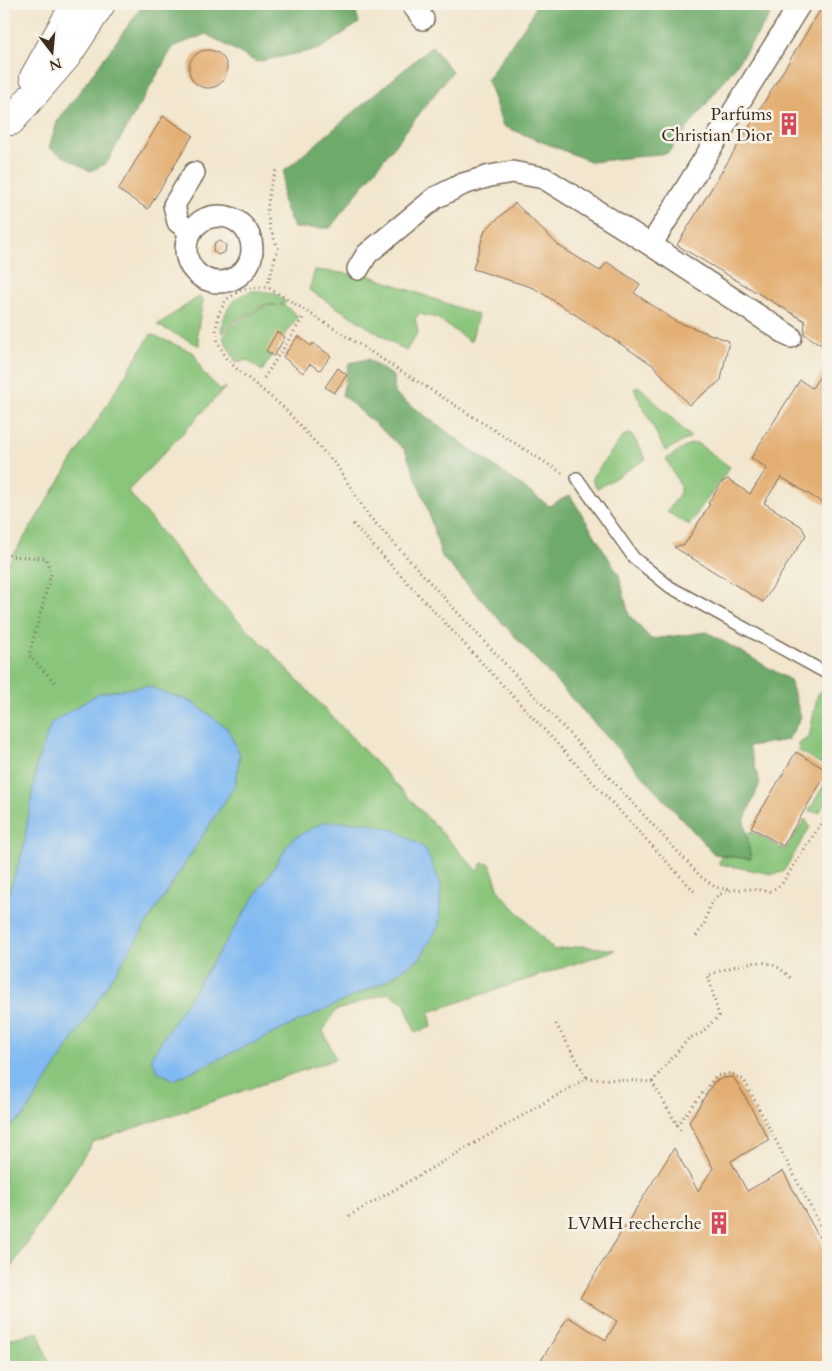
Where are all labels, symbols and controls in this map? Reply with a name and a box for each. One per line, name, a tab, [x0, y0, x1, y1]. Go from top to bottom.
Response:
north arrow	[28, 28, 78, 78]
text: N	[47, 53, 64, 75]
place label: Parfums Christian Dior	[661, 102, 772, 148]
building icon: Parfums Christian Dior	[776, 111, 802, 137]
building icon: LVMH recherche	[706, 1210, 732, 1236]
place label: LVMH recherche	[567, 1211, 702, 1236]

